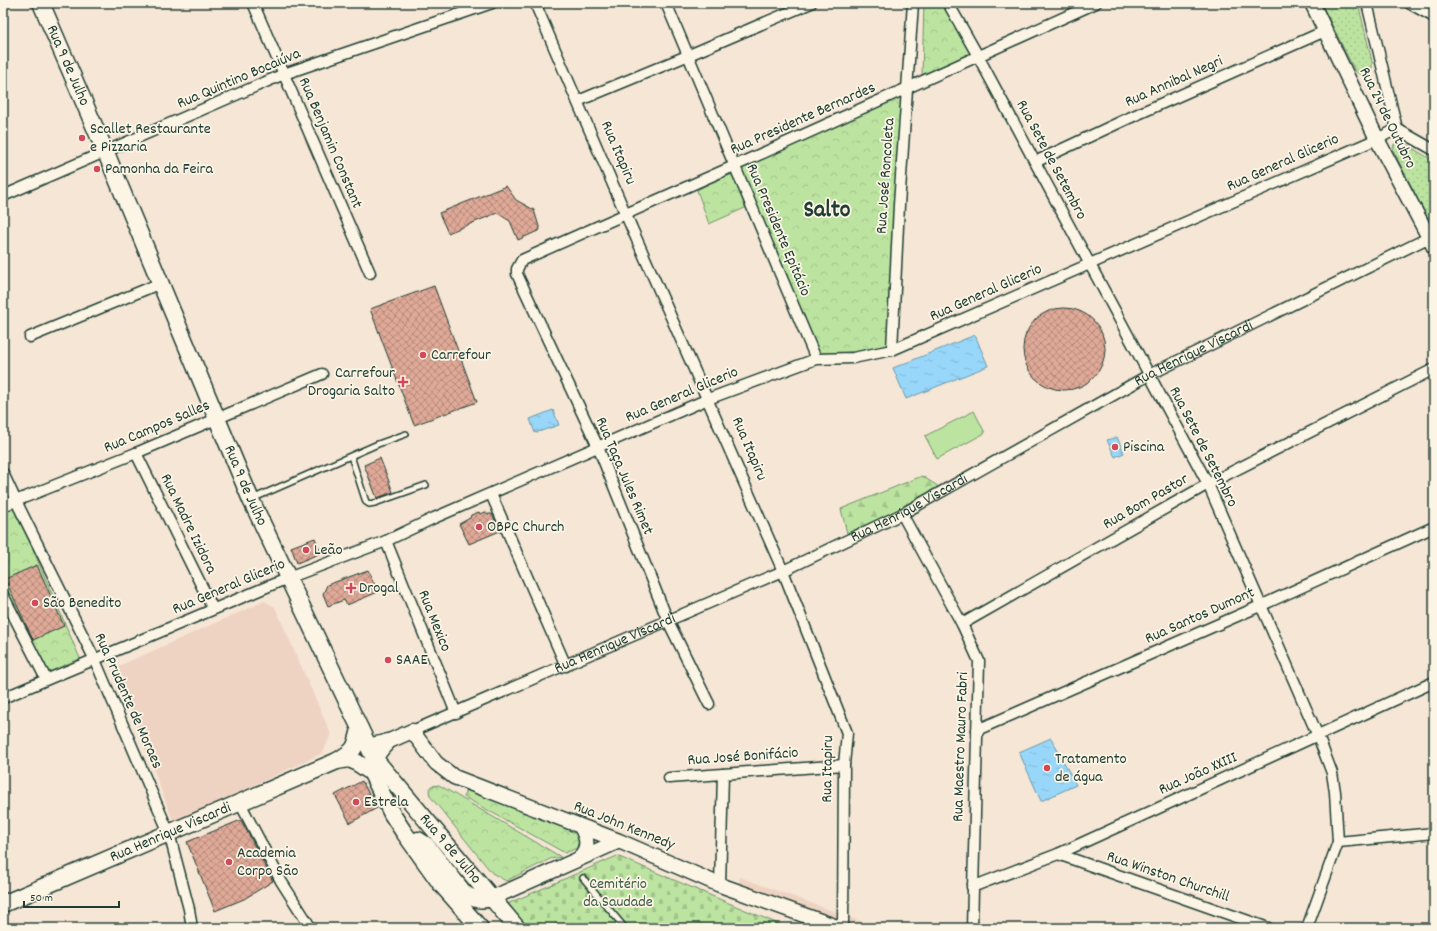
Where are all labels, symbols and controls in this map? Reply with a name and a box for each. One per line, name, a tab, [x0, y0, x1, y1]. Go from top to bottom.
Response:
street label: Rua 9 de Julho	[40, 21, 96, 109]
street label: Rua Quintino Bocaiúva	[174, 42, 305, 115]
street label: Rua Annibal Negri	[1121, 50, 1227, 114]
street label: Rua 24 de Outubro	[1353, 63, 1421, 173]
street label: Rua Benjamin Constant	[292, 74, 368, 212]
street label: Rua Presidente Bernardes	[727, 76, 880, 161]
street label: Rua Sete de Setembro	[1010, 96, 1092, 224]
street label: Rua Itapiru	[594, 117, 642, 189]
street label: Rua José Roncoleta	[870, 117, 902, 235]
place label: Scallet Restaurante e Pizzaria	[90, 118, 211, 159]
street label: Rua General Glicerio	[1223, 128, 1343, 198]
marker: Scallet Restaurante e Pizzaria	[77, 133, 87, 143]
place label: Pamonha da Feira	[105, 158, 213, 181]
street label: Rua Presidente Epitácio	[740, 160, 816, 300]
marker: Pamonha da Feira	[92, 164, 102, 174]
district label: Salto	[803, 194, 851, 228]
street label: Rua General Glicerio	[926, 258, 1046, 328]
street label: Rua Henrique Viscardi	[1130, 314, 1257, 393]
place label: Carrefour	[431, 344, 491, 367]
marker: Carrefour	[418, 350, 428, 360]
street label: Rua General Glicerio	[622, 361, 742, 429]
place label: Carrefour Drogaria Salto	[308, 362, 395, 403]
marker: Carrefour Drogaria Salto	[398, 377, 408, 387]
street label: Rua Sete de Setembro	[1163, 383, 1243, 511]
street label: Rua Campos Salles	[100, 394, 214, 460]
street label: Rua Itapiru	[725, 413, 773, 485]
street label: Rua Taça Jules Rimet	[589, 414, 659, 539]
place label: Piscina	[1123, 436, 1165, 459]
street label: Rua 9 de Julho	[218, 441, 273, 530]
marker: Piscina	[1110, 442, 1120, 452]
street label: Rua Henrique Viscardi	[847, 468, 972, 549]
street label: Rua Bom Pastor	[1099, 468, 1193, 536]
street label: Rua Madre Izidora	[154, 470, 222, 578]
place label: OBPC Church	[487, 516, 564, 539]
marker: OBPC Church	[474, 522, 484, 532]
place label: Leão	[314, 539, 343, 562]
marker: Leão	[301, 545, 311, 555]
street label: Rua General Glicerio	[169, 553, 289, 621]
place label: Drogal	[359, 577, 399, 600]
street label: Rua Santos Dumont	[1142, 582, 1259, 650]
marker: Drogal	[346, 583, 356, 593]
street label: Rua Mexico	[411, 587, 457, 655]
place label: São Benedito	[43, 592, 121, 615]
marker: São Benedito	[30, 598, 40, 608]
street label: Rua Henrique Viscardi	[551, 607, 679, 680]
street label: Rua Prudente de Moraes	[88, 629, 168, 773]
place label: SAAE	[396, 649, 429, 672]
marker: SAAE	[383, 655, 393, 665]
street label: Rua Maestro Mauro Fabri	[947, 672, 975, 822]
street label: Rua Itapiru	[816, 735, 840, 803]
street label: Rua José Bonifácio	[687, 742, 799, 772]
street label: Rua João XXIII	[1155, 746, 1241, 802]
place label: Tratamento de água	[1055, 748, 1127, 789]
marker: Tratamento de água	[1042, 763, 1052, 773]
place label: Estrela	[364, 791, 409, 814]
street label: Rua John Kennedy	[570, 795, 679, 857]
street label: Rua Henrique Viscardi	[106, 796, 235, 869]
marker: Estrela	[351, 797, 361, 807]
street label: Rua 9 de Julho	[414, 808, 487, 889]
place label: Academia Corpo São	[237, 842, 298, 883]
street label: Rua Winston Churchill	[1103, 845, 1233, 909]
marker: Academia Corpo São	[224, 857, 234, 867]
park label: Cemitério da Saudade	[583, 873, 653, 914]
scale bar	[24, 883, 119, 909]
text: 50 m	[30, 890, 53, 907]

